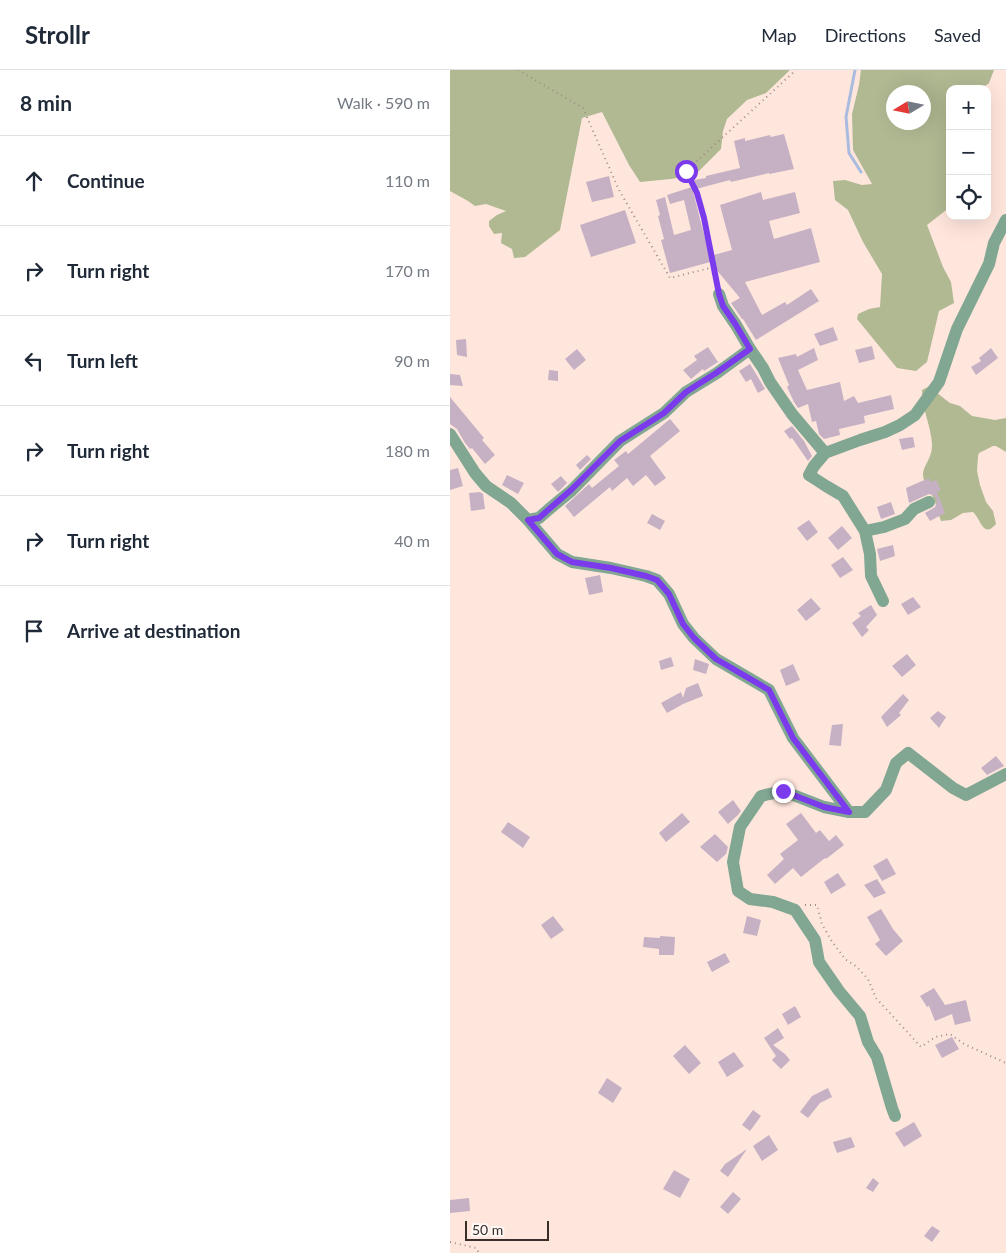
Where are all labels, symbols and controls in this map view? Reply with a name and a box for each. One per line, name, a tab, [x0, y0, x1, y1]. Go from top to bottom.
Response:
text: Strollr	[25, 20, 90, 49]
text: Map	[761, 24, 797, 46]
text: Directions	[825, 24, 906, 46]
text: Saved	[934, 24, 981, 46]
north arrow	[886, 85, 931, 130]
map controls	[946, 85, 991, 220]
button: +	[946, 85, 991, 130]
text: 8 min	[20, 90, 72, 115]
text: Walk · 590 m	[337, 93, 430, 112]
button: −	[946, 130, 991, 175]
route start	[675, 160, 698, 183]
icon: ahead	[20, 167, 48, 195]
text: Continue	[67, 169, 145, 192]
text: 110 m	[385, 171, 430, 190]
button: locate	[946, 175, 991, 220]
icon: right	[20, 257, 48, 285]
text: Turn right	[67, 259, 149, 282]
text: 170 m	[385, 261, 430, 280]
icon: left	[20, 347, 48, 375]
text: Turn left	[67, 349, 138, 372]
text: 90 m	[394, 351, 430, 370]
icon: right	[20, 437, 48, 465]
text: Turn right	[67, 439, 149, 462]
text: 180 m	[385, 441, 430, 460]
icon: right	[20, 527, 48, 555]
text: Turn right	[67, 529, 149, 552]
text: 40 m	[394, 531, 430, 550]
icon: arrive	[20, 617, 48, 645]
text: Arrive at destination	[67, 619, 240, 642]
route end	[772, 780, 795, 803]
scale bar	[465, 1218, 549, 1241]
text: 50 m	[472, 1221, 503, 1238]

